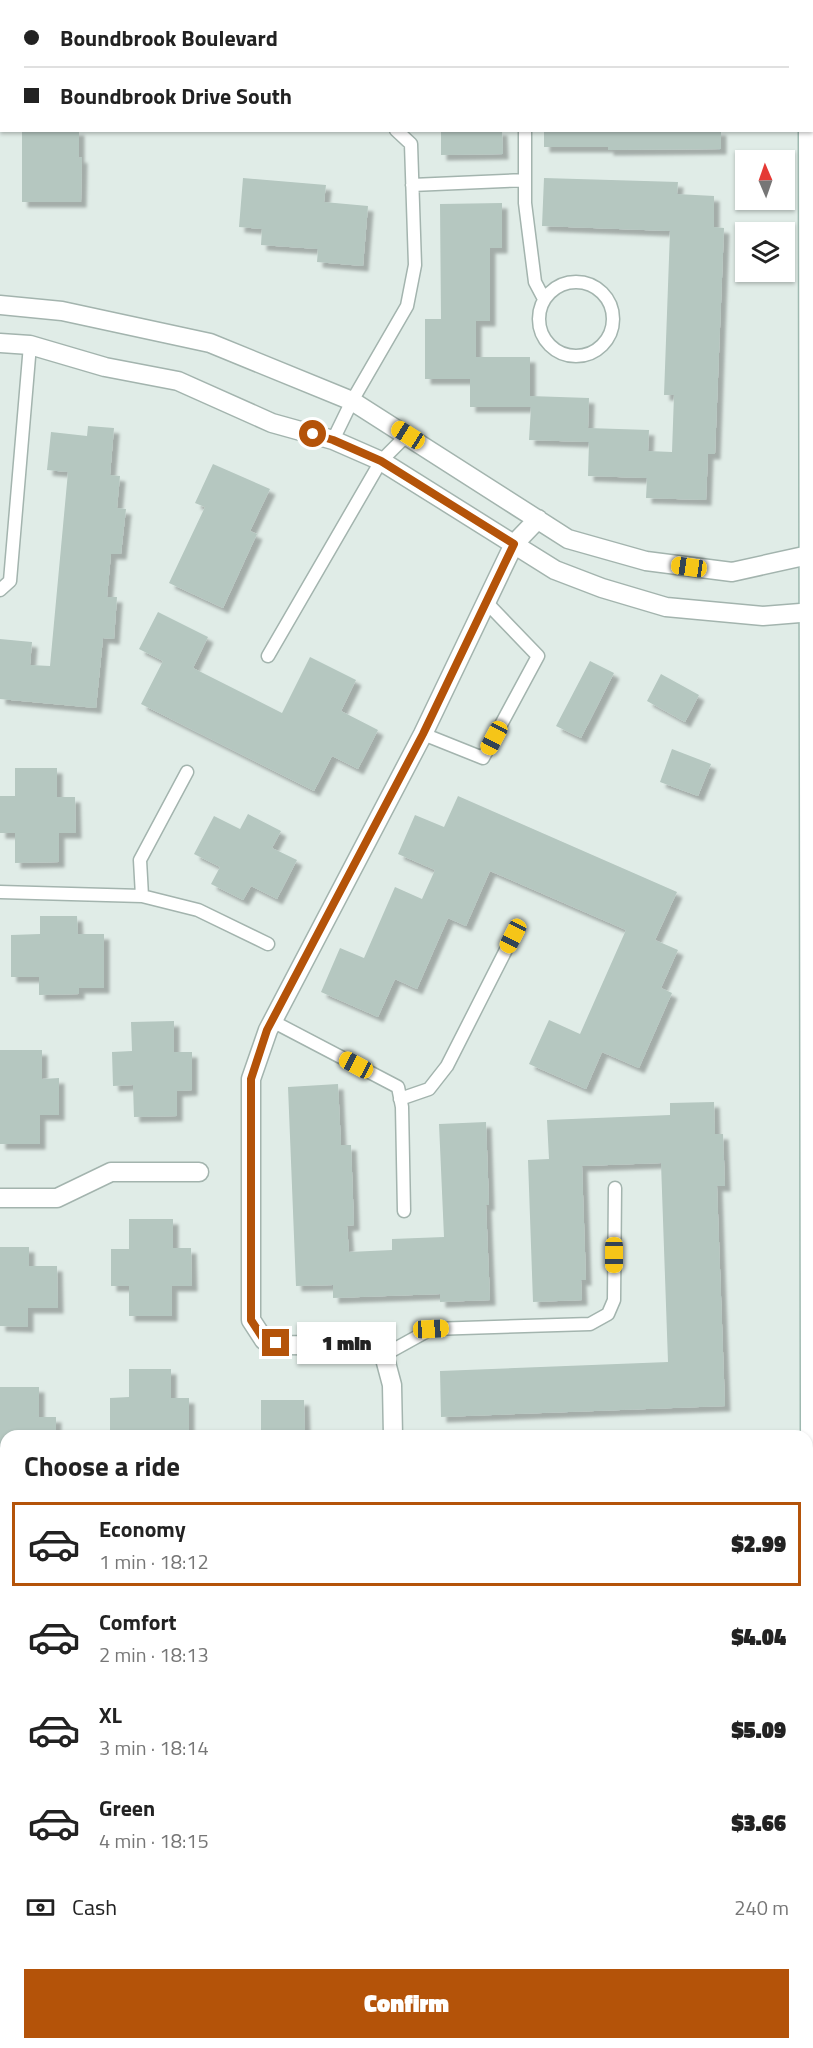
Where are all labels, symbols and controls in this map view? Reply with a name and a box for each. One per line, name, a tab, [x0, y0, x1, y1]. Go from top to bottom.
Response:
text: Boundbrook Boulevard	[60, 21, 278, 55]
text: Boundbrook Drive South	[60, 79, 292, 113]
north arrow	[735, 150, 795, 210]
map controls	[735, 150, 795, 282]
button: layers	[735, 222, 795, 282]
car	[388, 418, 428, 452]
route start	[299, 420, 326, 447]
car	[670, 556, 708, 578]
car	[478, 718, 510, 758]
car	[497, 916, 529, 956]
car	[336, 1049, 376, 1081]
car	[605, 1237, 623, 1273]
car	[413, 1319, 449, 1339]
callout: 1 min	[297, 1322, 396, 1364]
text: 1 min	[322, 1327, 371, 1358]
route end	[262, 1329, 289, 1356]
text: Choose a ride	[24, 1445, 180, 1486]
text: Economy	[99, 1512, 186, 1546]
icon: car	[27, 1517, 81, 1571]
text: $2.99	[731, 1527, 786, 1561]
text: 1 min · 18:12	[99, 1546, 209, 1577]
text: Comfort	[99, 1605, 177, 1639]
icon: car	[27, 1610, 81, 1664]
text: $4.04	[731, 1620, 786, 1654]
text: 2 min · 18:13	[99, 1639, 209, 1670]
text: XL	[99, 1698, 122, 1732]
icon: car	[27, 1703, 81, 1757]
text: $5.09	[731, 1713, 786, 1747]
text: 3 min · 18:14	[99, 1732, 209, 1763]
text: Green	[99, 1791, 155, 1825]
icon: car	[27, 1796, 81, 1850]
text: $3.66	[731, 1806, 786, 1840]
text: 4 min · 18:15	[99, 1825, 209, 1856]
text: Cash	[72, 1890, 117, 1924]
icon: cash	[24, 1891, 57, 1924]
text: 240 m	[734, 1892, 789, 1923]
button: Confirm	[24, 1969, 789, 2038]

